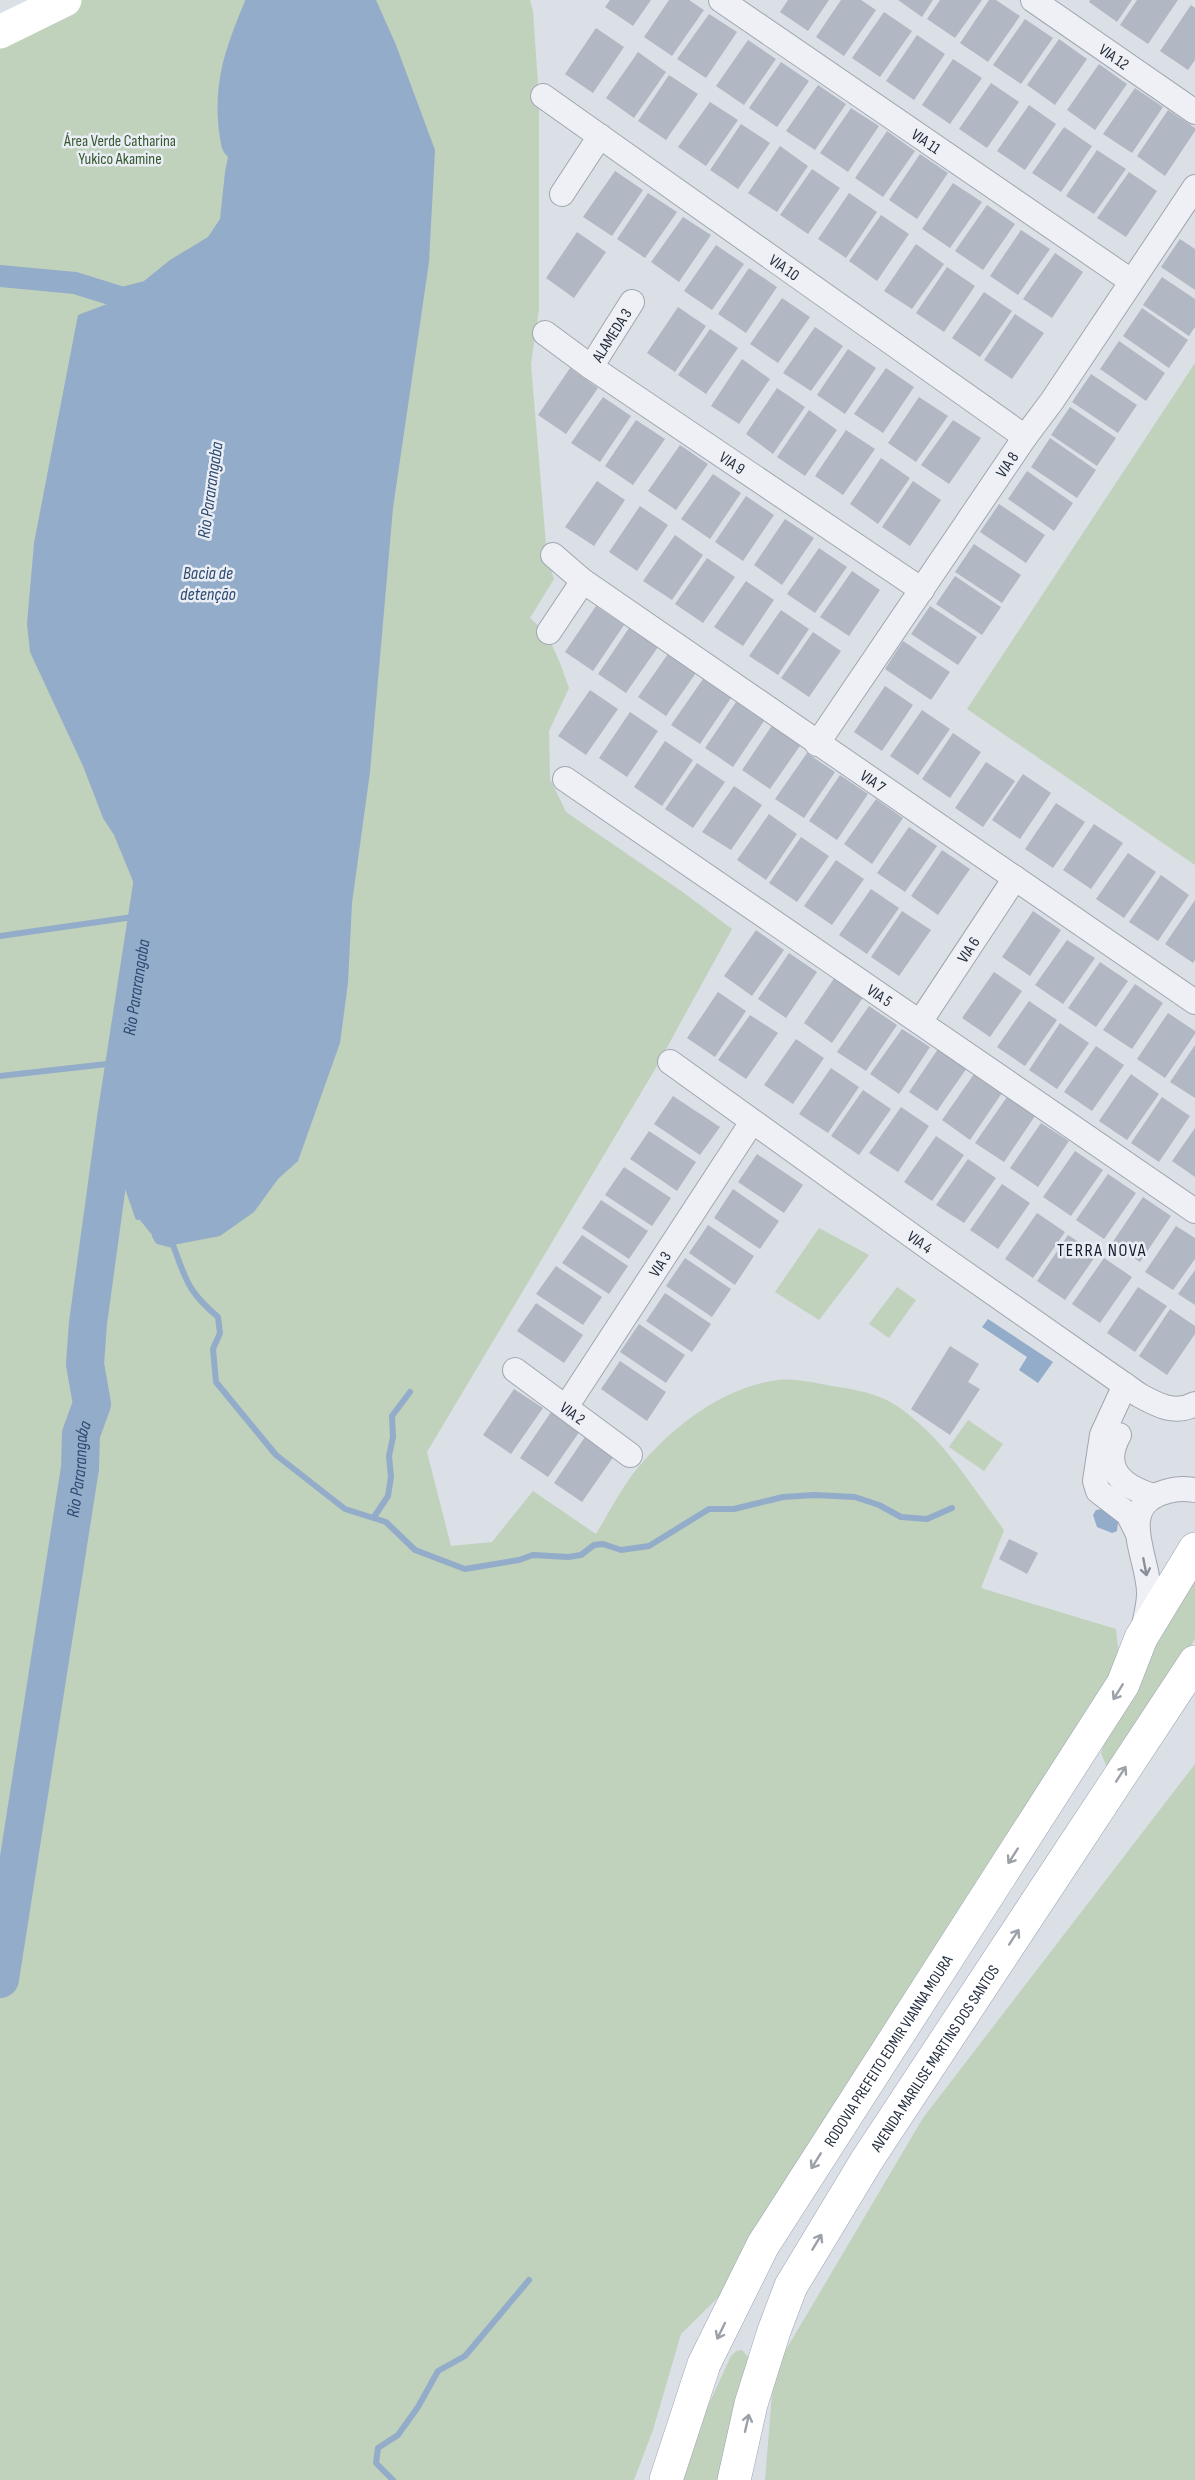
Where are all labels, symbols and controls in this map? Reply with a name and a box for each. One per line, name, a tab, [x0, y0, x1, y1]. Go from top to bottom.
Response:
street label: VIA 12	[1095, 41, 1132, 75]
street label: VIA 11	[907, 125, 944, 159]
park label: Área Verde Catharina Yukico Akamine	[63, 132, 176, 169]
street label: VIA 10	[765, 251, 803, 285]
street label: ALAMEDA 3	[588, 305, 637, 367]
water label: Rio Pararangaba	[193, 440, 228, 540]
street label: VIA 9	[715, 448, 748, 479]
street label: VIA 8	[992, 449, 1023, 481]
water label: Bacia de detenção	[180, 563, 237, 605]
street label: VIA 7	[856, 767, 889, 798]
street label: VIA 6	[954, 934, 984, 967]
water label: Rio Pararangaba	[119, 937, 155, 1037]
street label: VIA 5	[863, 981, 895, 1012]
street label: VIA 4	[903, 1227, 936, 1258]
district label: TERRA NOVA	[1057, 1240, 1147, 1261]
street label: VIA 3	[645, 1248, 676, 1281]
street label: VIA 2	[556, 1399, 588, 1429]
water label: Rio Pararangaba	[62, 1417, 96, 1519]
one-way arrow	[1140, 1557, 1151, 1576]
one-way arrow	[1112, 1683, 1124, 1700]
one-way arrow	[1115, 1767, 1127, 1783]
one-way arrow	[1006, 1847, 1018, 1864]
one-way arrow	[1008, 1929, 1020, 1946]
street label: RODOVIA PREFEITO EDMIR VIANNA MOURA	[821, 1952, 958, 2151]
street label: AVENIDA MARILISE MARTINS DOS SANTOS	[867, 1962, 1004, 2156]
one-way arrow	[810, 2152, 822, 2169]
one-way arrow	[812, 2234, 824, 2251]
one-way arrow	[714, 2321, 726, 2339]
one-way arrow	[741, 2414, 753, 2433]

